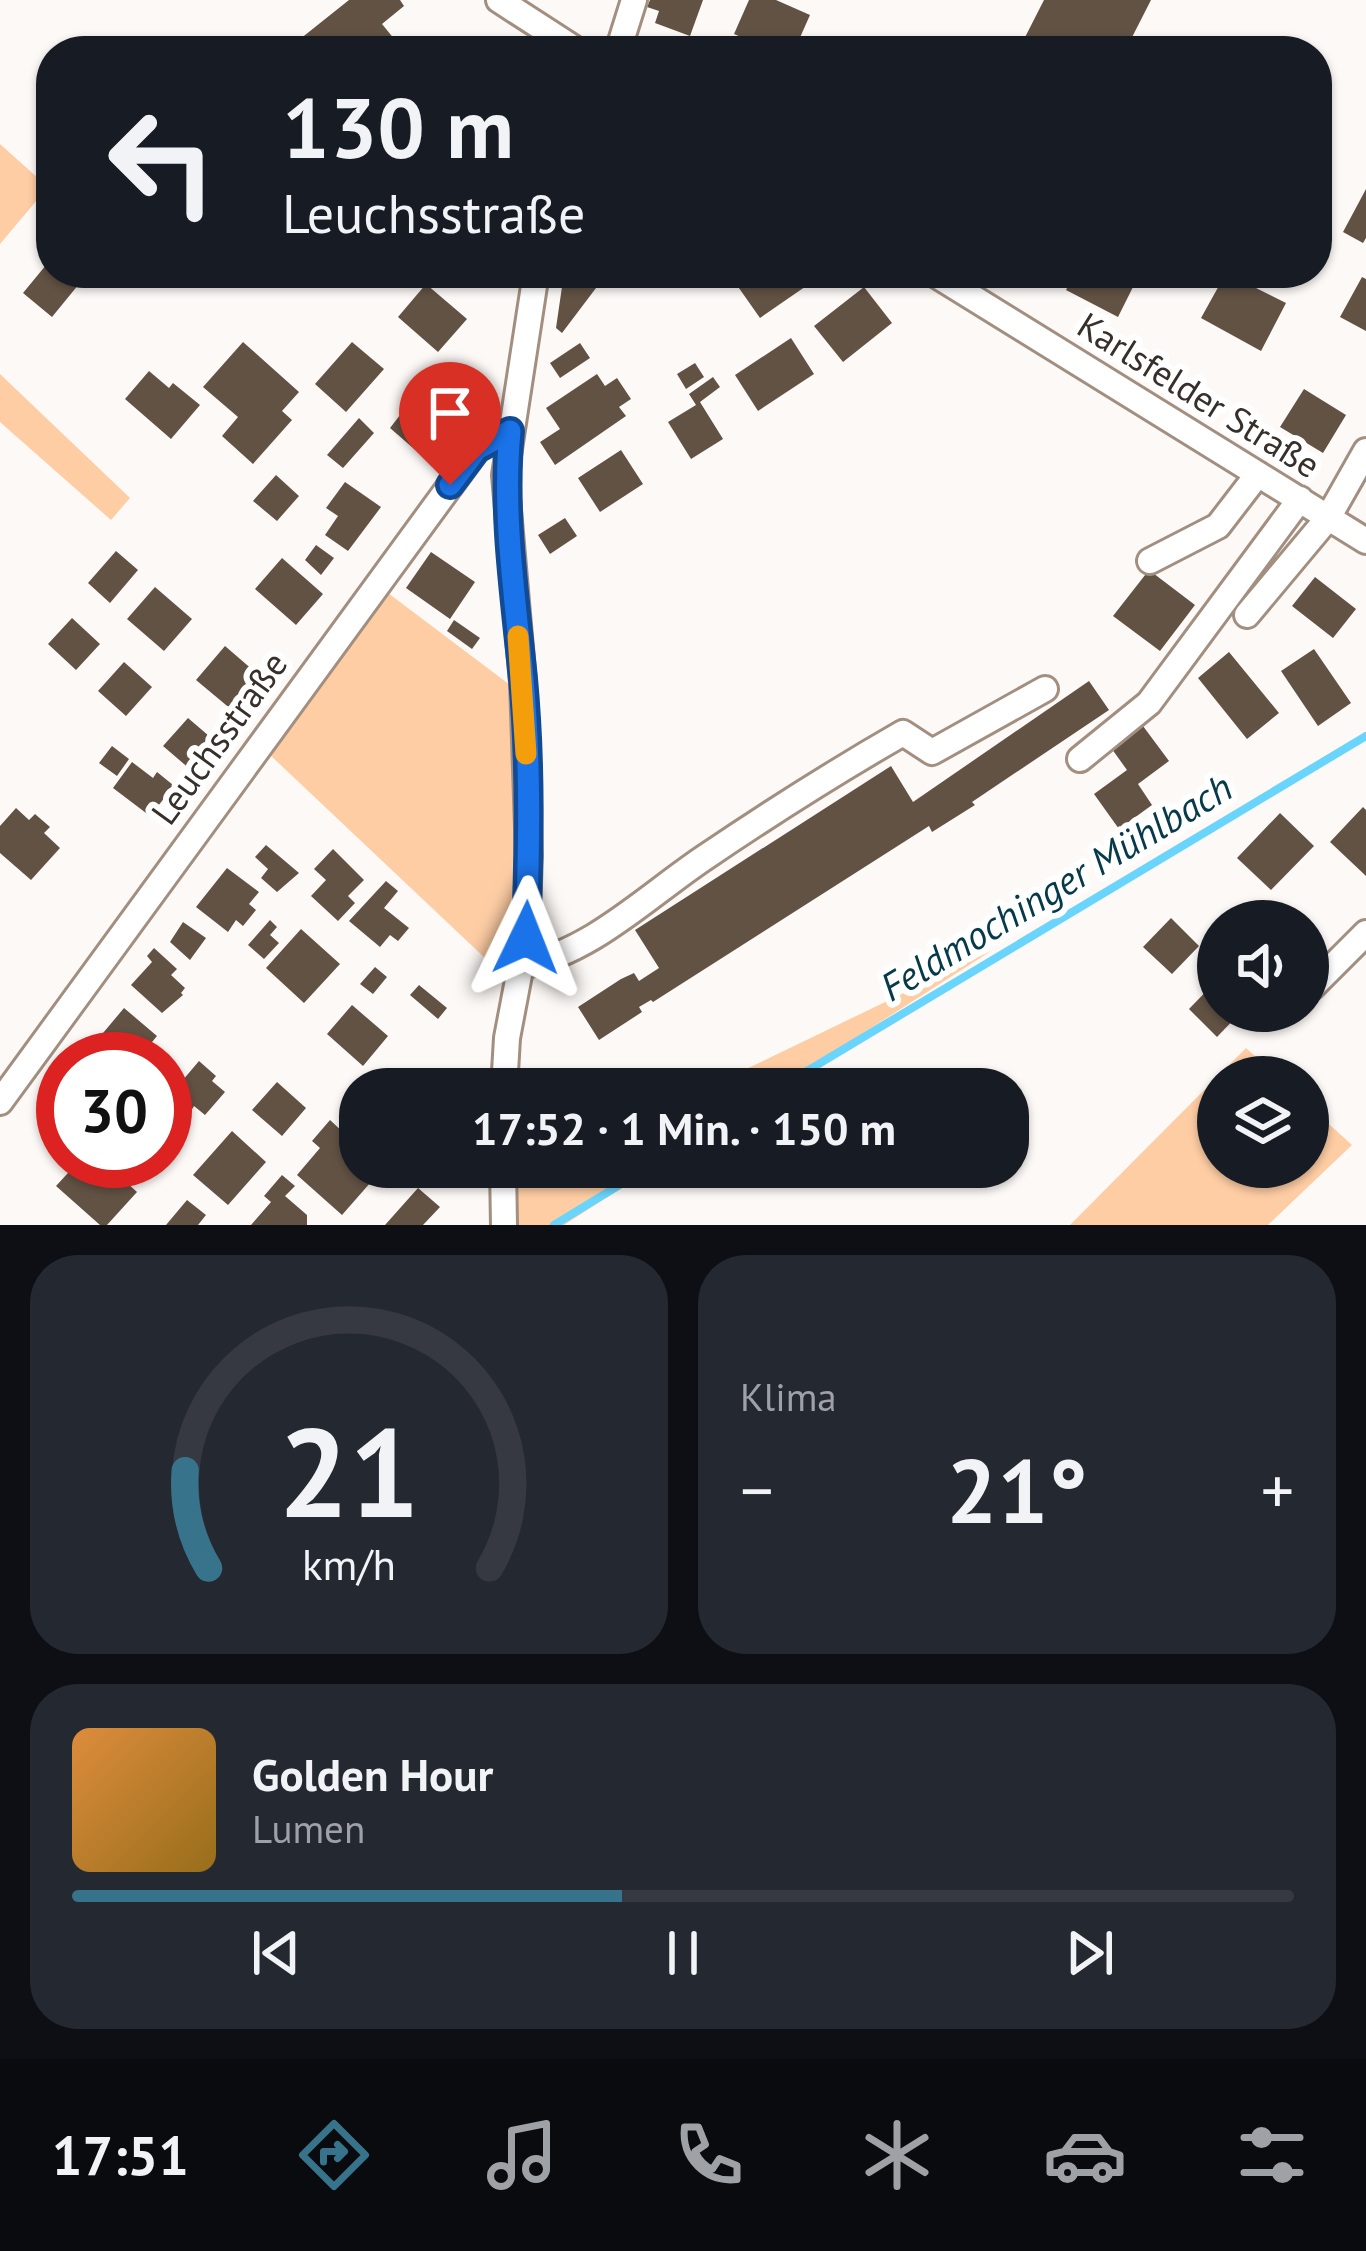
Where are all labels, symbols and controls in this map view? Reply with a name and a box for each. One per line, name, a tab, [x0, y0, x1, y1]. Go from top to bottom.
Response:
text: 130 m	[282, 72, 514, 181]
icon: left	[84, 84, 240, 240]
text: Leuchsstraße	[282, 178, 585, 248]
street label: Karlsfelder Straße	[1069, 301, 1329, 488]
pin	[399, 362, 501, 485]
icon: arrive	[417, 380, 483, 446]
street label: Leuchsstraße	[140, 642, 297, 833]
water label: Feldmochinger Mühlbach	[870, 761, 1241, 1012]
position arrow	[463, 875, 589, 1001]
map controls	[1197, 900, 1329, 1188]
button: sound	[1197, 900, 1329, 1032]
speed limit sign: 30	[36, 1032, 192, 1188]
button: layers	[1197, 1056, 1329, 1188]
text: 17:52 · 1 Min. · 150 m	[472, 1099, 896, 1157]
text: Klima	[740, 1371, 837, 1422]
text: 21	[278, 1390, 420, 1551]
text: 21°	[946, 1431, 1088, 1548]
text: −	[740, 1447, 773, 1532]
text: +	[1261, 1447, 1294, 1532]
text: km/h	[302, 1535, 396, 1591]
text: Golden Hour	[252, 1745, 493, 1803]
text: Lumen	[252, 1803, 365, 1854]
icon: previous	[243, 1920, 309, 1986]
icon: pause	[650, 1920, 716, 1986]
icon: next	[1057, 1920, 1123, 1986]
icon: directions	[292, 2113, 376, 2197]
icon: music	[480, 2113, 564, 2197]
icon: phone	[667, 2113, 751, 2197]
icon: climate	[855, 2113, 939, 2197]
icon: car	[1043, 2113, 1127, 2197]
icon: filters	[1230, 2113, 1314, 2197]
text: 17:51	[52, 2120, 189, 2190]

